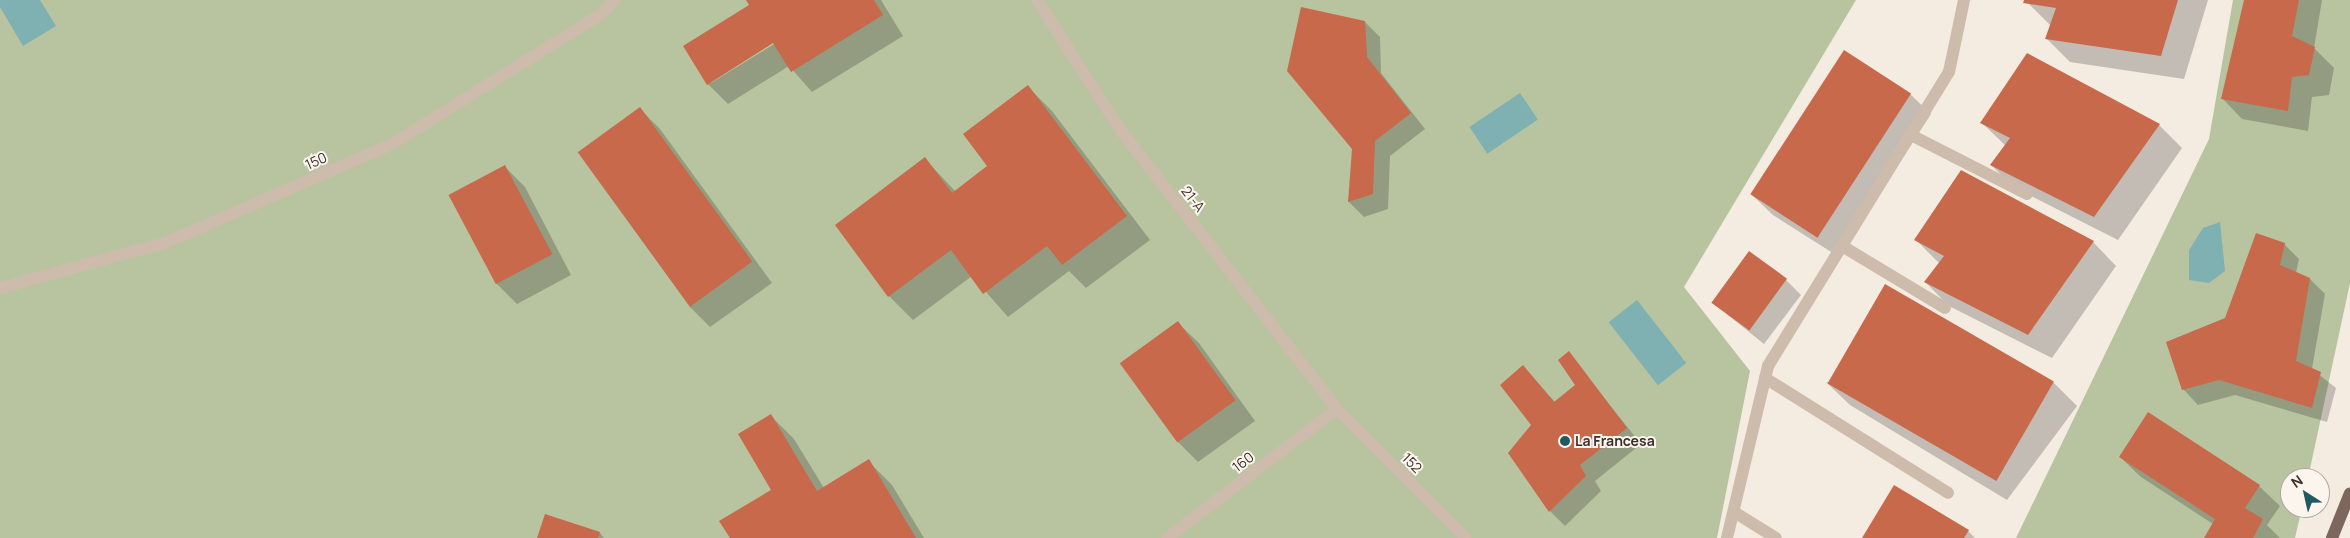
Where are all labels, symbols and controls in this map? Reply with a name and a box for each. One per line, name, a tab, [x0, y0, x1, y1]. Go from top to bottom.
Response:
street label: 150	[302, 149, 330, 173]
street label: 21-A	[1178, 183, 1208, 215]
place label: La Francesa	[1575, 433, 1655, 449]
marker: La Francesa	[1559, 435, 1571, 447]
street label: 160	[1229, 448, 1257, 476]
street label: 152	[1399, 450, 1425, 476]
north arrow	[2280, 468, 2330, 518]
text: N	[2287, 470, 2306, 492]

